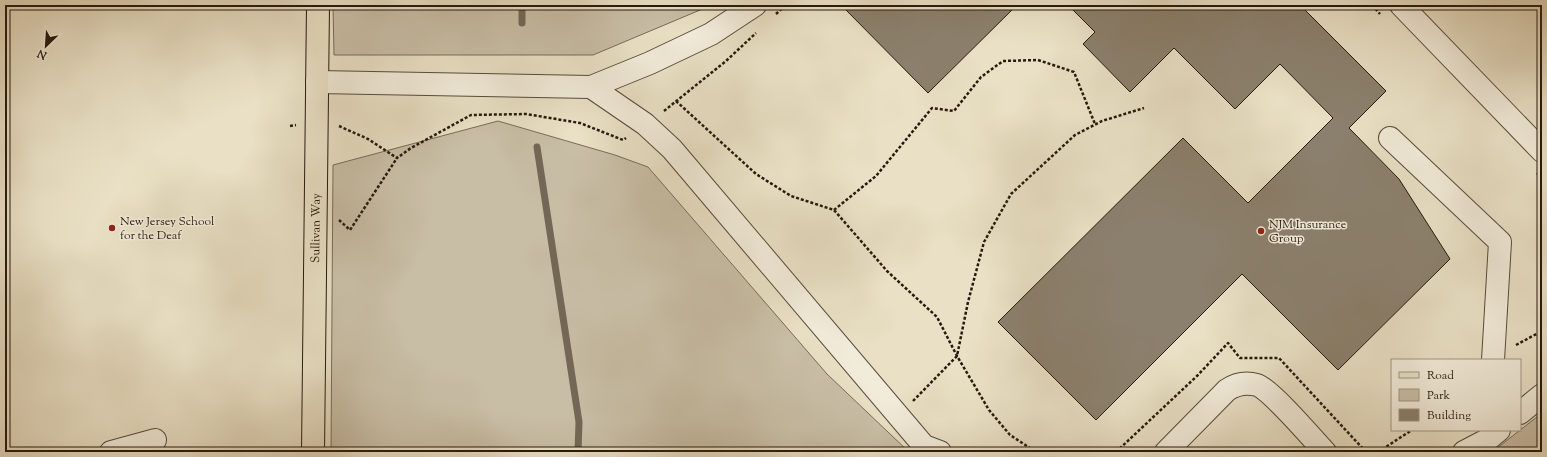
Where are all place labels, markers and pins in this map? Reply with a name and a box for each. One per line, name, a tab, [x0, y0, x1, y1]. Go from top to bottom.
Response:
place label: New Jersey School for the Deaf	[120, 213, 215, 245]
place label: NJM Insurance Group	[1269, 216, 1347, 248]
marker: New Jersey School for the Deaf	[107, 223, 117, 233]
marker: NJM Insurance Group	[1256, 226, 1266, 236]

